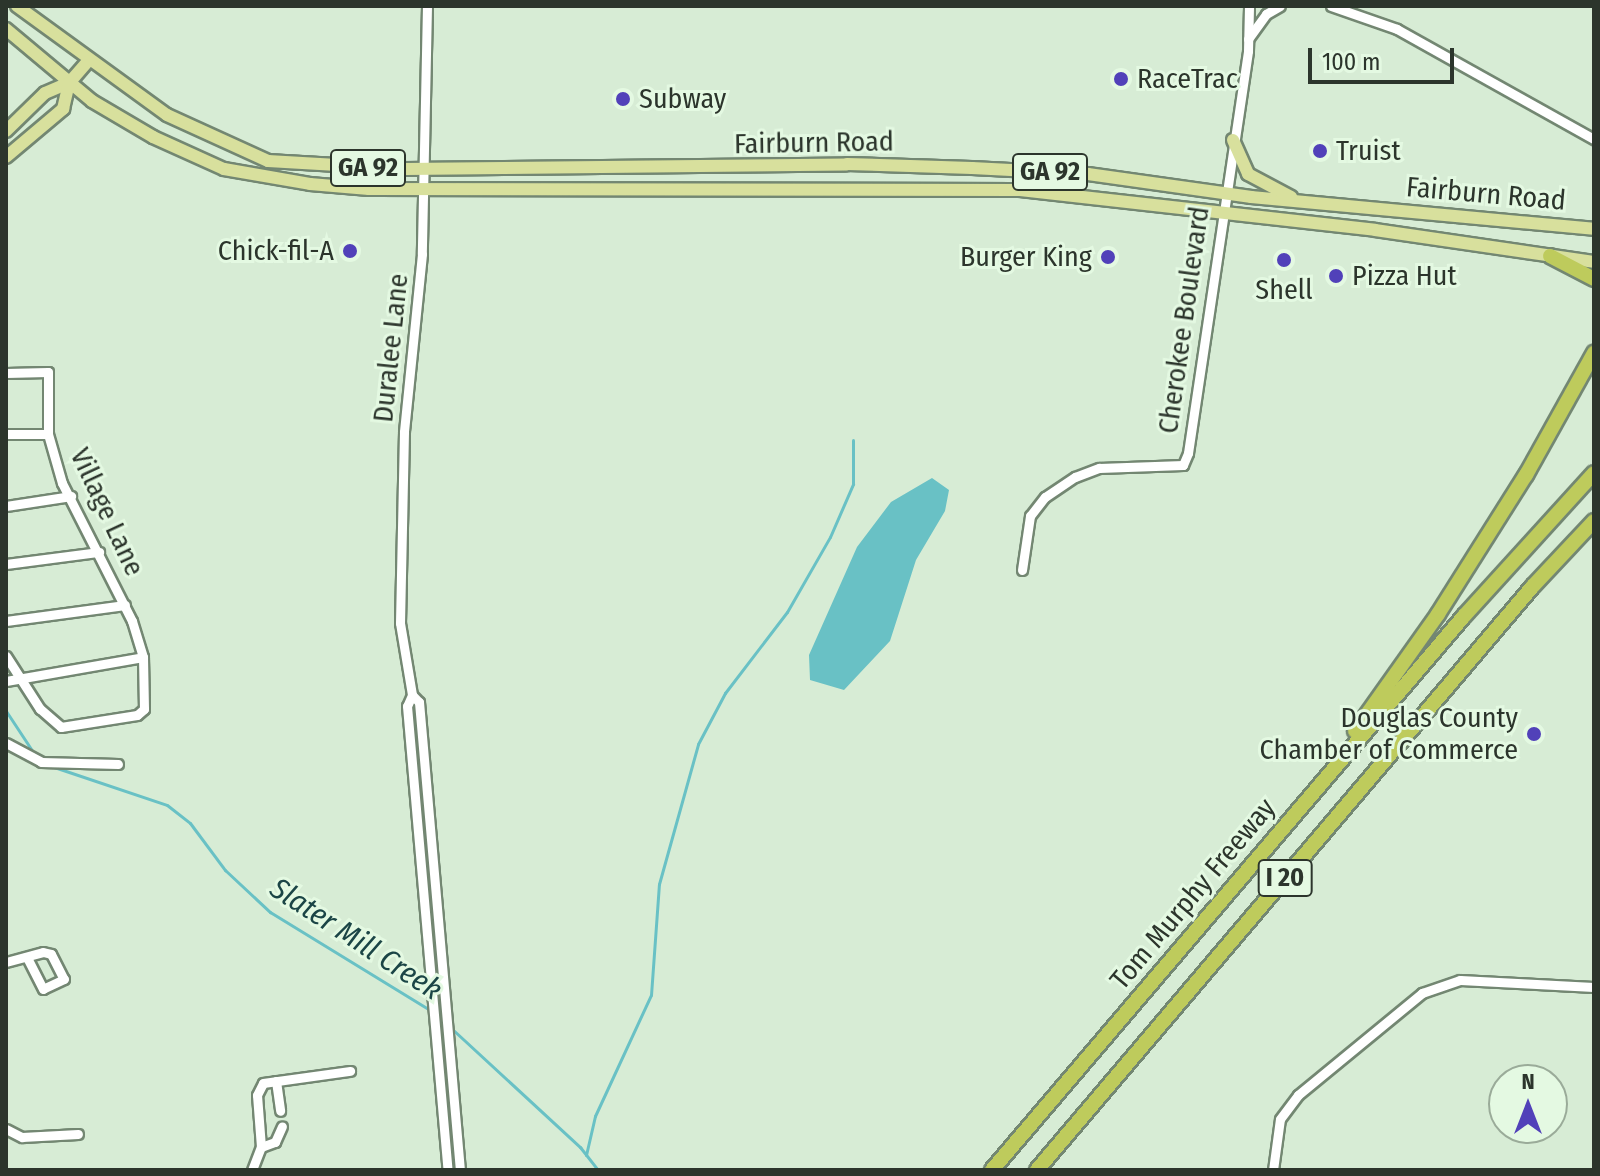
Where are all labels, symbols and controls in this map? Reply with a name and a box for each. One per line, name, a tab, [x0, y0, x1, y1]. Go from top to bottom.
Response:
scale bar	[1312, 32, 1458, 82]
text: 100 m	[1322, 48, 1380, 76]
place label: RaceTrac	[1137, 62, 1238, 96]
marker: RaceTrac	[1112, 70, 1130, 88]
place label: Subway	[639, 82, 726, 116]
marker: Subway	[614, 90, 632, 108]
street label: Fairburn Road	[734, 125, 894, 161]
place label: Truist	[1336, 134, 1401, 168]
marker: Truist	[1311, 142, 1329, 160]
road number: GA 92	[330, 146, 406, 190]
road number: GA 92	[1012, 150, 1088, 194]
street label: Fairburn Road	[1405, 170, 1567, 218]
street label: Cherokee Boulevard	[1151, 204, 1217, 436]
place label: Chick-fil-A	[218, 234, 334, 268]
place label: Burger King	[960, 240, 1092, 274]
marker: Chick-fil-A	[341, 242, 359, 260]
marker: Burger King	[1099, 248, 1117, 266]
marker: Shell	[1275, 251, 1293, 269]
place label: Pizza Hut	[1352, 259, 1457, 293]
marker: Pizza Hut	[1327, 267, 1345, 285]
street label: Duralee Lane	[366, 272, 416, 424]
place label: Shell	[1255, 273, 1313, 307]
street label: Village Lane	[63, 443, 151, 581]
place label: Douglas County Chamber of Commerce	[1260, 701, 1518, 767]
marker: Douglas County Chamber of Commerce	[1525, 725, 1543, 743]
street label: Tom Murphy Freeway	[1103, 792, 1283, 996]
road number: I 20	[1257, 856, 1313, 900]
water label: Slater Mill Creek	[263, 870, 449, 1008]
north arrow	[1488, 1064, 1568, 1144]
text: N	[1521, 1068, 1535, 1095]

